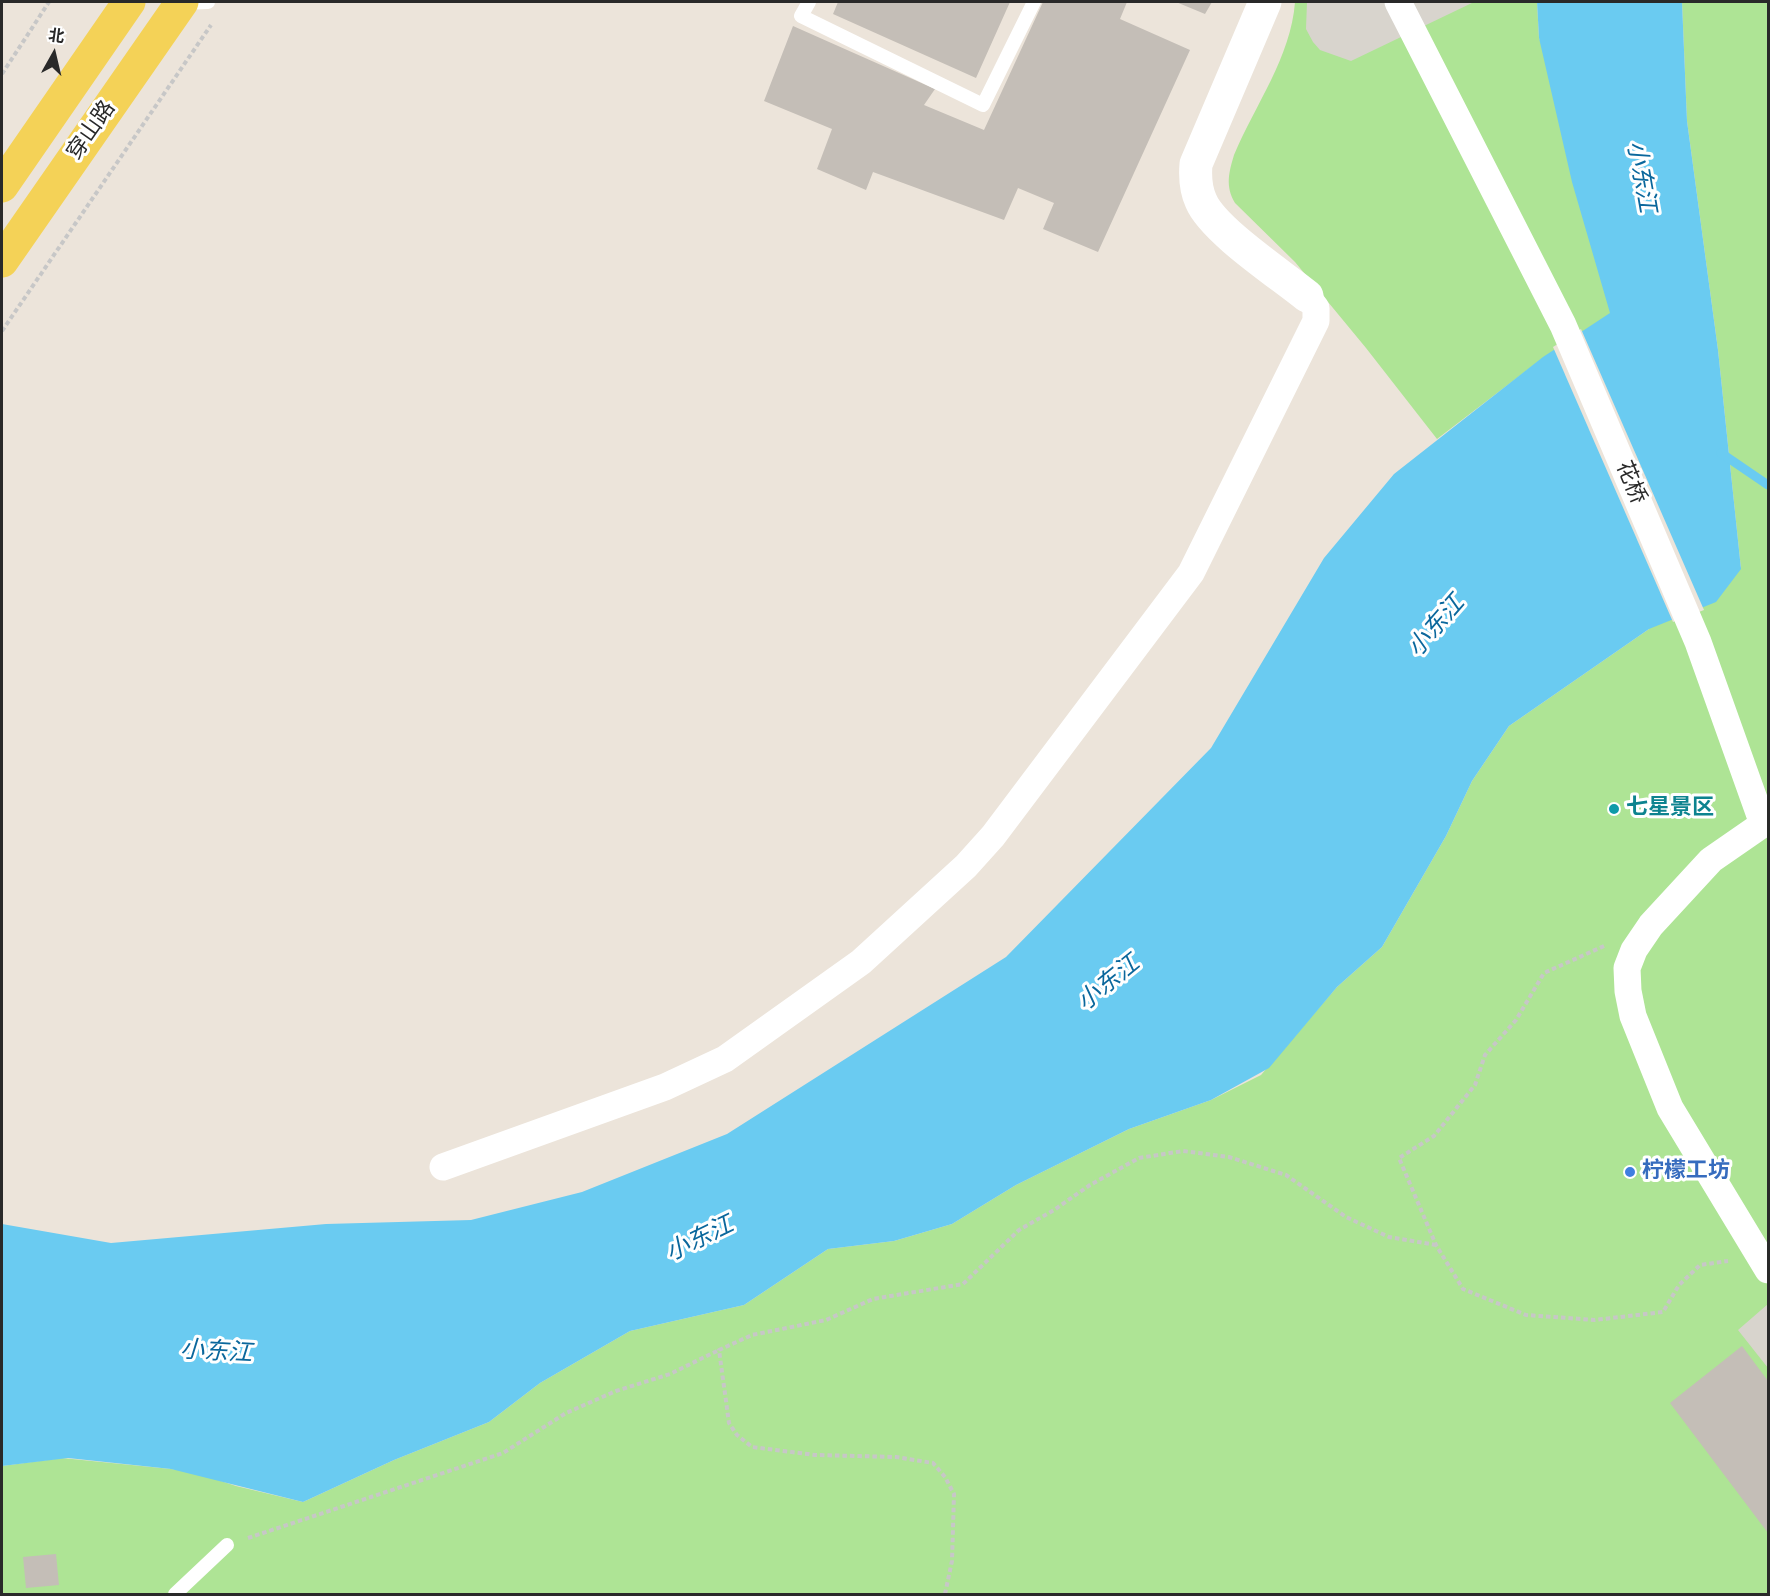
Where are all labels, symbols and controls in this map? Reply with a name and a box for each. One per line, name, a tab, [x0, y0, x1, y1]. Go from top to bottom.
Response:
text: 北	[47, 23, 66, 48]
north arrow	[24, 24, 84, 84]
street label: 穿山路	[62, 96, 122, 166]
water label: 小东江	[1620, 139, 1660, 215]
street label: 花桥	[1609, 458, 1651, 508]
water label: 小东江	[1403, 590, 1471, 664]
place label: 七星景区	[1626, 796, 1714, 822]
marker: 七星景区	[1607, 802, 1621, 816]
water label: 小东江	[1072, 950, 1146, 1018]
place label: 柠檬工坊	[1642, 1159, 1730, 1185]
marker: 柠檬工坊	[1623, 1165, 1637, 1179]
water label: 小东江	[661, 1211, 739, 1269]
water label: 小东江	[179, 1337, 253, 1369]

